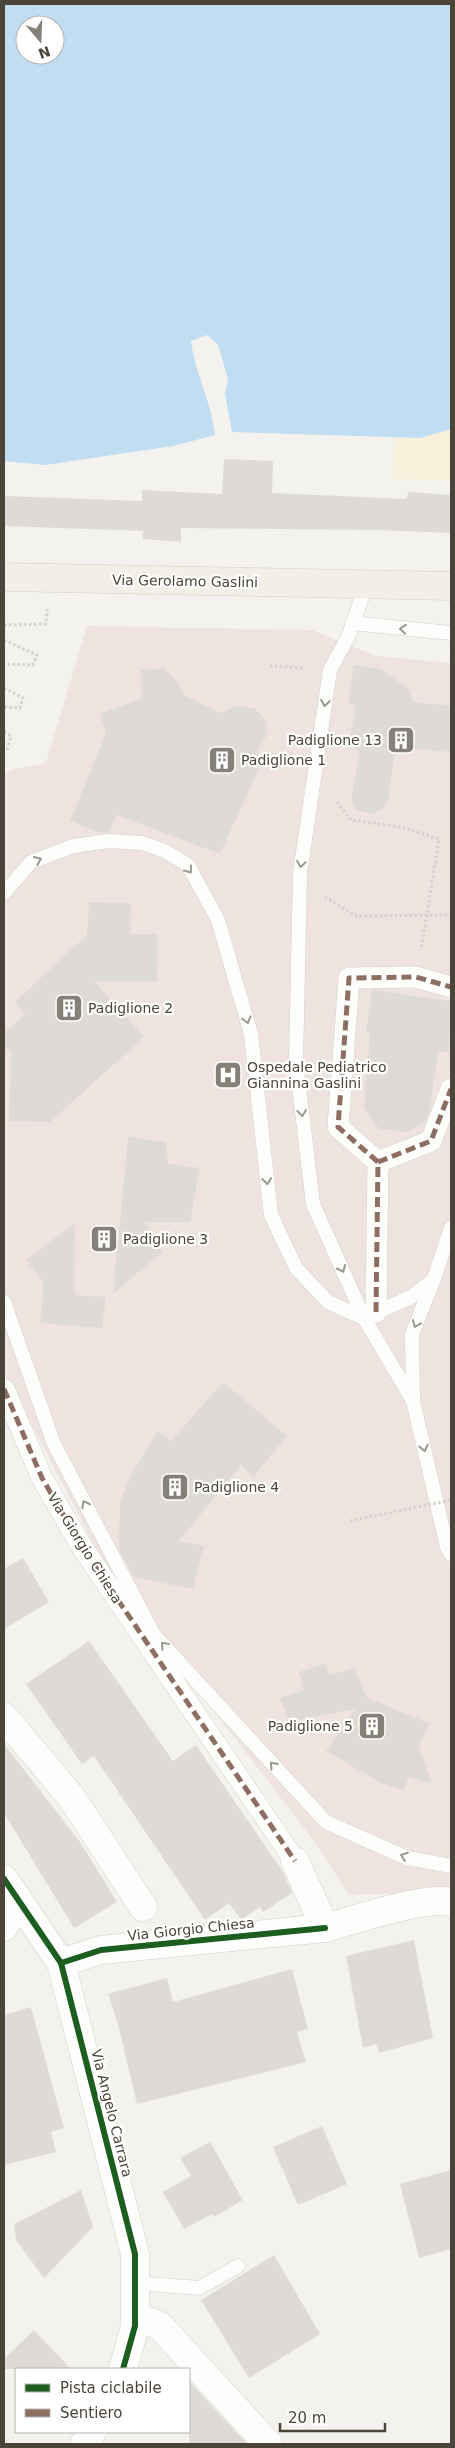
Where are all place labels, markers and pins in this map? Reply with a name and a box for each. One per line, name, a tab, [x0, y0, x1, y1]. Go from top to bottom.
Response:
building icon: Padiglione 13	[386, 725, 416, 755]
place label: Padiglione 13	[288, 732, 382, 748]
building icon: Padiglione 1	[207, 745, 237, 775]
place label: Padiglione 1	[241, 752, 326, 768]
building icon: Padiglione 2	[54, 993, 84, 1023]
place label: Padiglione 2	[88, 1000, 173, 1016]
place label: Ospedale Pediatrico Giannina Gaslini	[247, 1059, 387, 1091]
hospital icon: Ospedale Pediatrico Giannina Gaslini	[213, 1060, 243, 1090]
building icon: Padiglione 3	[89, 1224, 119, 1254]
place label: Padiglione 3	[123, 1231, 208, 1247]
building icon: Padiglione 4	[160, 1472, 190, 1502]
place label: Padiglione 4	[194, 1479, 279, 1495]
building icon: Padiglione 5	[357, 1711, 387, 1741]
place label: Padiglione 5	[268, 1718, 353, 1734]

